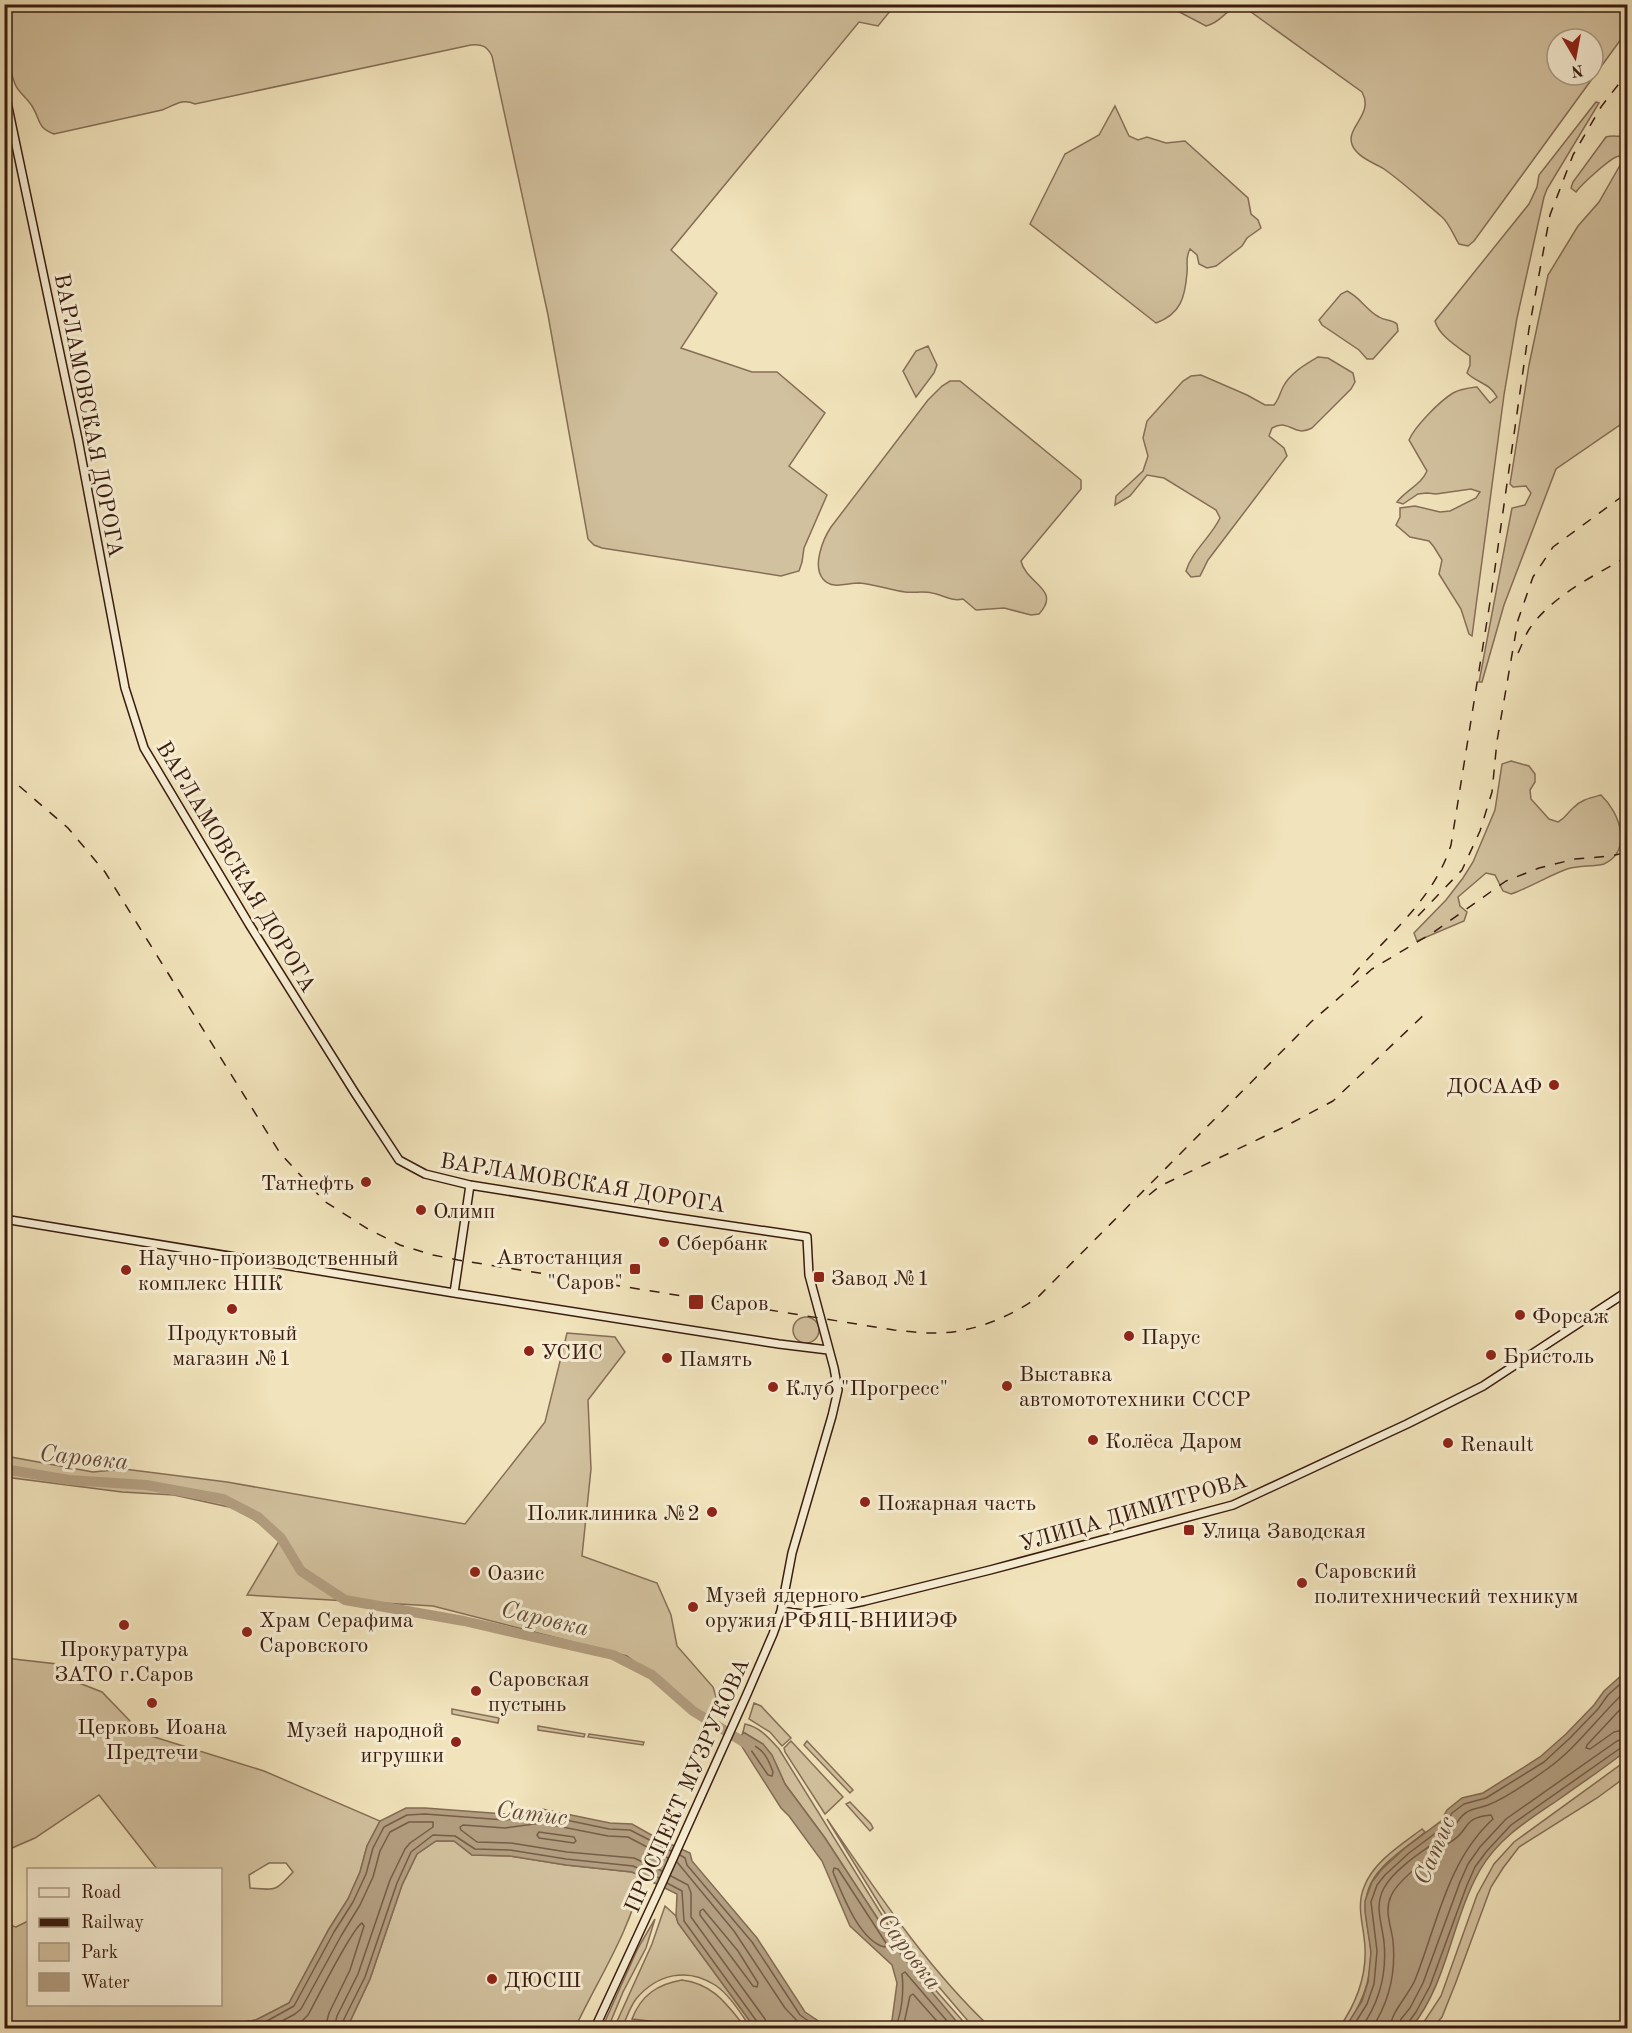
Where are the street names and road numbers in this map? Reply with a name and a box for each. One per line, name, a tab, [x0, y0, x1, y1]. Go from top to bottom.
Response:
street label: ВАРЛАМОВСКАЯ ДОРОГА	[50, 272, 126, 559]
street label: ВАРЛАМОВСКАЯ ДОРОГА	[152, 738, 319, 997]
street label: ВАРЛАМОВСКАЯ ДОРОГА	[438, 1151, 727, 1217]
street label: УЛИЦА ДИМИТРОВА	[1017, 1470, 1250, 1556]
street label: ПРОСПЕКТ МУЗРУКОВА	[622, 1655, 754, 1916]

